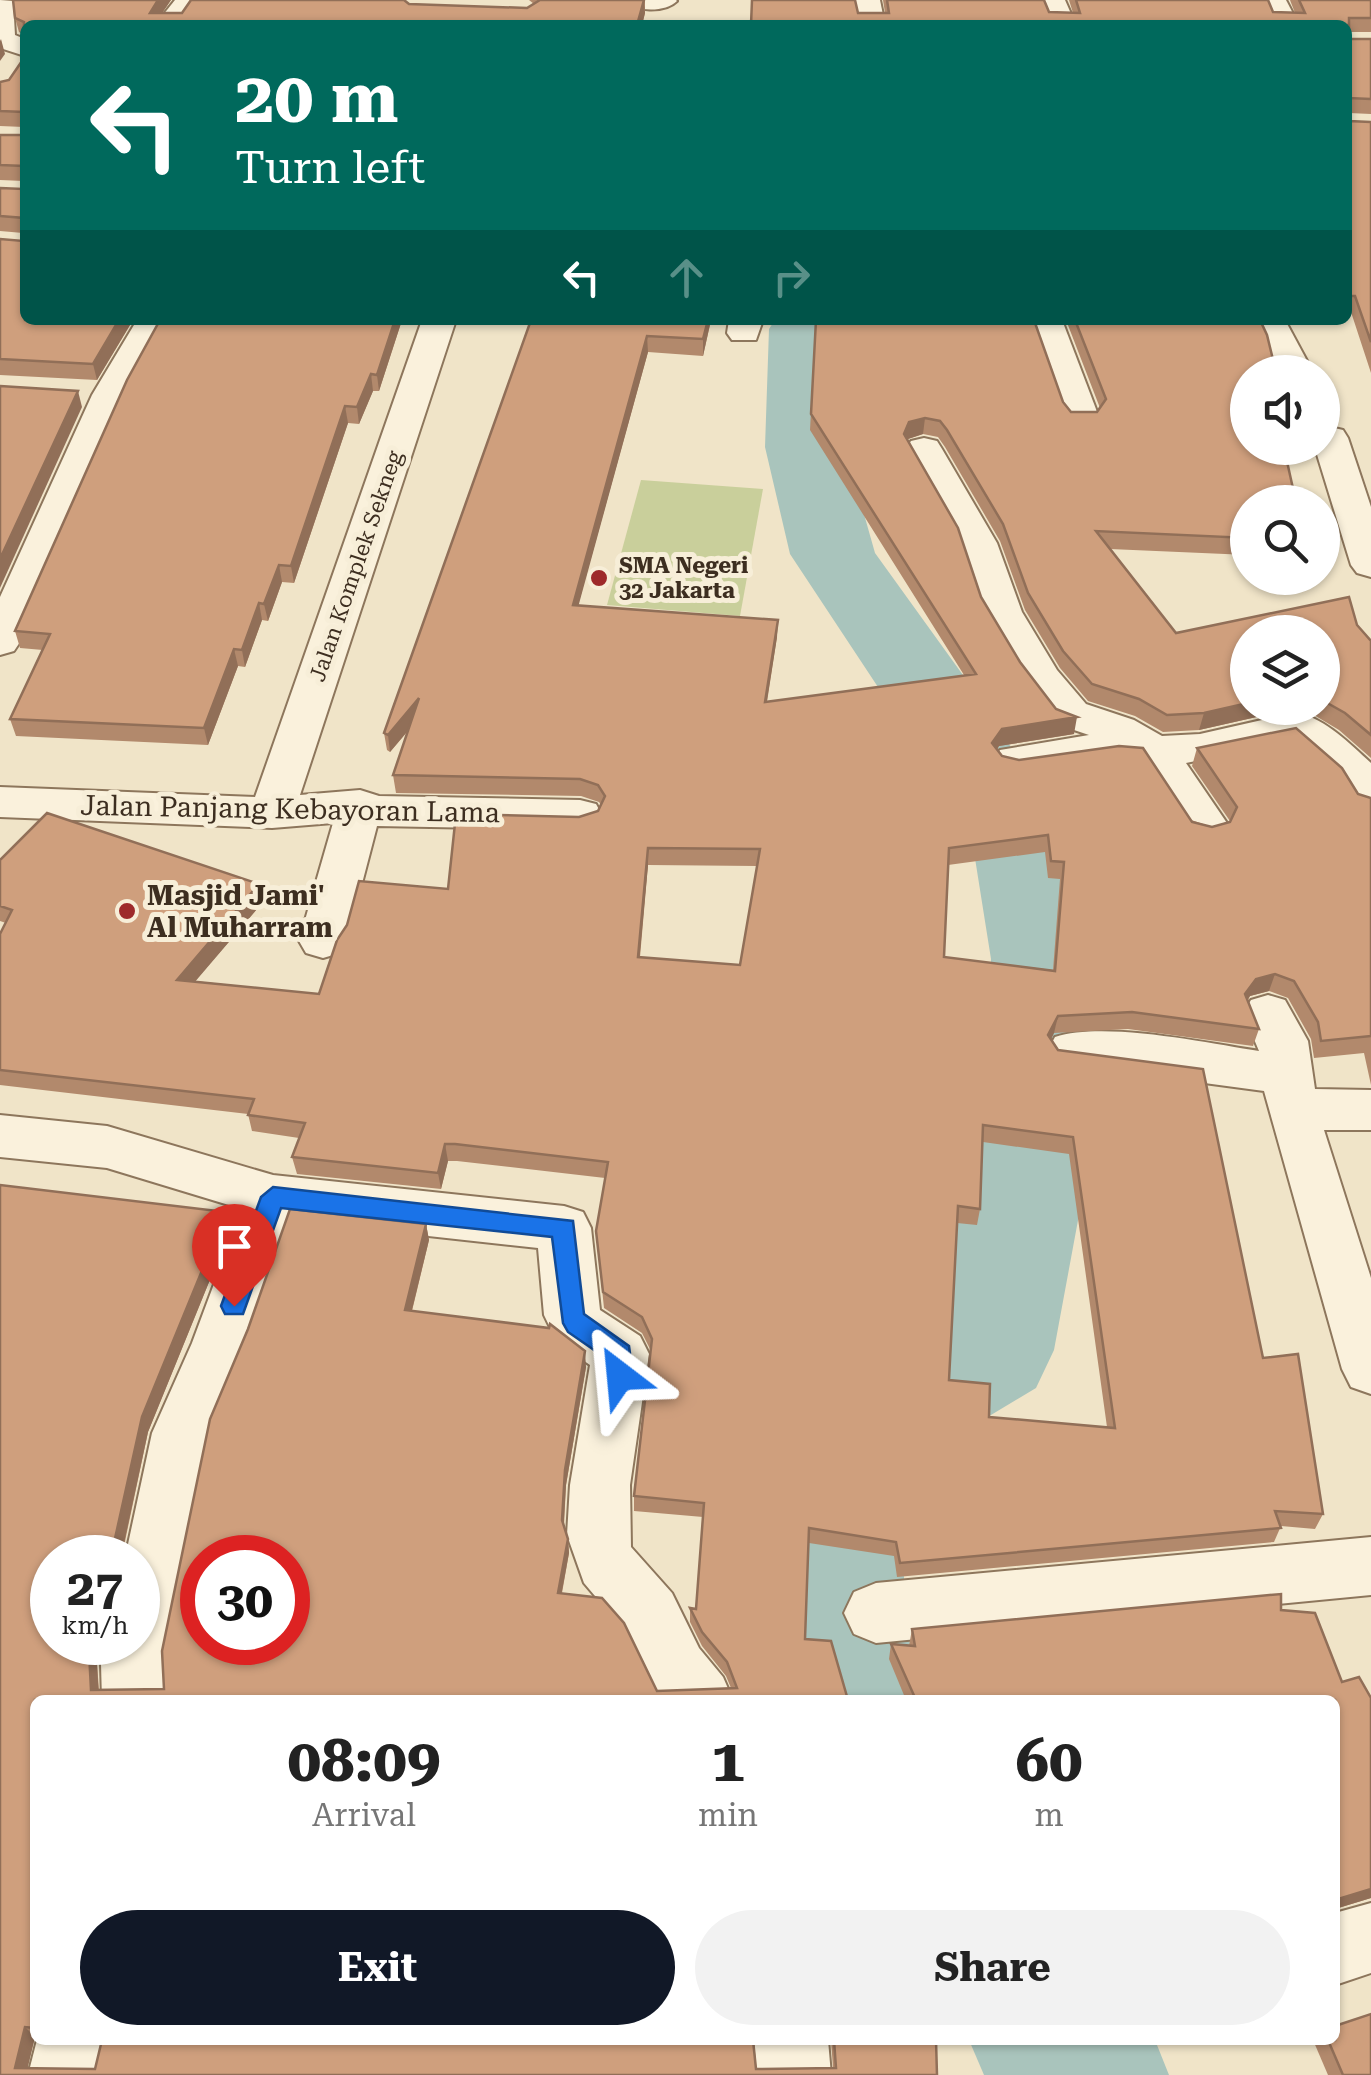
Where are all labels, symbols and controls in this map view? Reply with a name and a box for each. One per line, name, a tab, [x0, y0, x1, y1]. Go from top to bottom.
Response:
text: 20 m	[235, 57, 399, 139]
icon: left	[70, 60, 200, 190]
text: Turn left	[235, 141, 425, 194]
icon: left	[554, 250, 609, 305]
icon: ahead	[659, 250, 714, 305]
icon: right	[764, 250, 819, 305]
map controls	[1230, 355, 1340, 725]
button: sound	[1230, 355, 1340, 465]
street label: Jalan Komplek Sekneg	[305, 447, 407, 685]
button: search	[1230, 485, 1340, 595]
place label: SMA Negeri 32 Jakarta	[619, 553, 748, 603]
marker: SMA Negeri 32 Jakarta	[588, 567, 610, 589]
button: layers	[1230, 615, 1340, 725]
street label: Jalan Panjang Kebayoran Lama	[80, 789, 500, 829]
place label: Masjid Jami' Al Muharram	[147, 879, 333, 944]
marker: Masjid Jami' Al Muharram	[116, 900, 138, 922]
pin	[192, 1204, 277, 1307]
icon: arrive	[207, 1219, 262, 1274]
position arrow	[568, 1324, 672, 1428]
speed limit sign: 30	[180, 1535, 310, 1665]
text: 27	[67, 1559, 123, 1617]
text: km/h	[62, 1611, 128, 1640]
text: 08:09	[287, 1725, 441, 1796]
text: 1	[711, 1725, 745, 1796]
text: 60	[1015, 1725, 1083, 1796]
text: Arrival	[312, 1796, 416, 1834]
text: min	[698, 1796, 758, 1834]
text: m	[1034, 1796, 1064, 1834]
button: Exit	[80, 1910, 675, 2025]
button: Share	[695, 1910, 1290, 2025]

